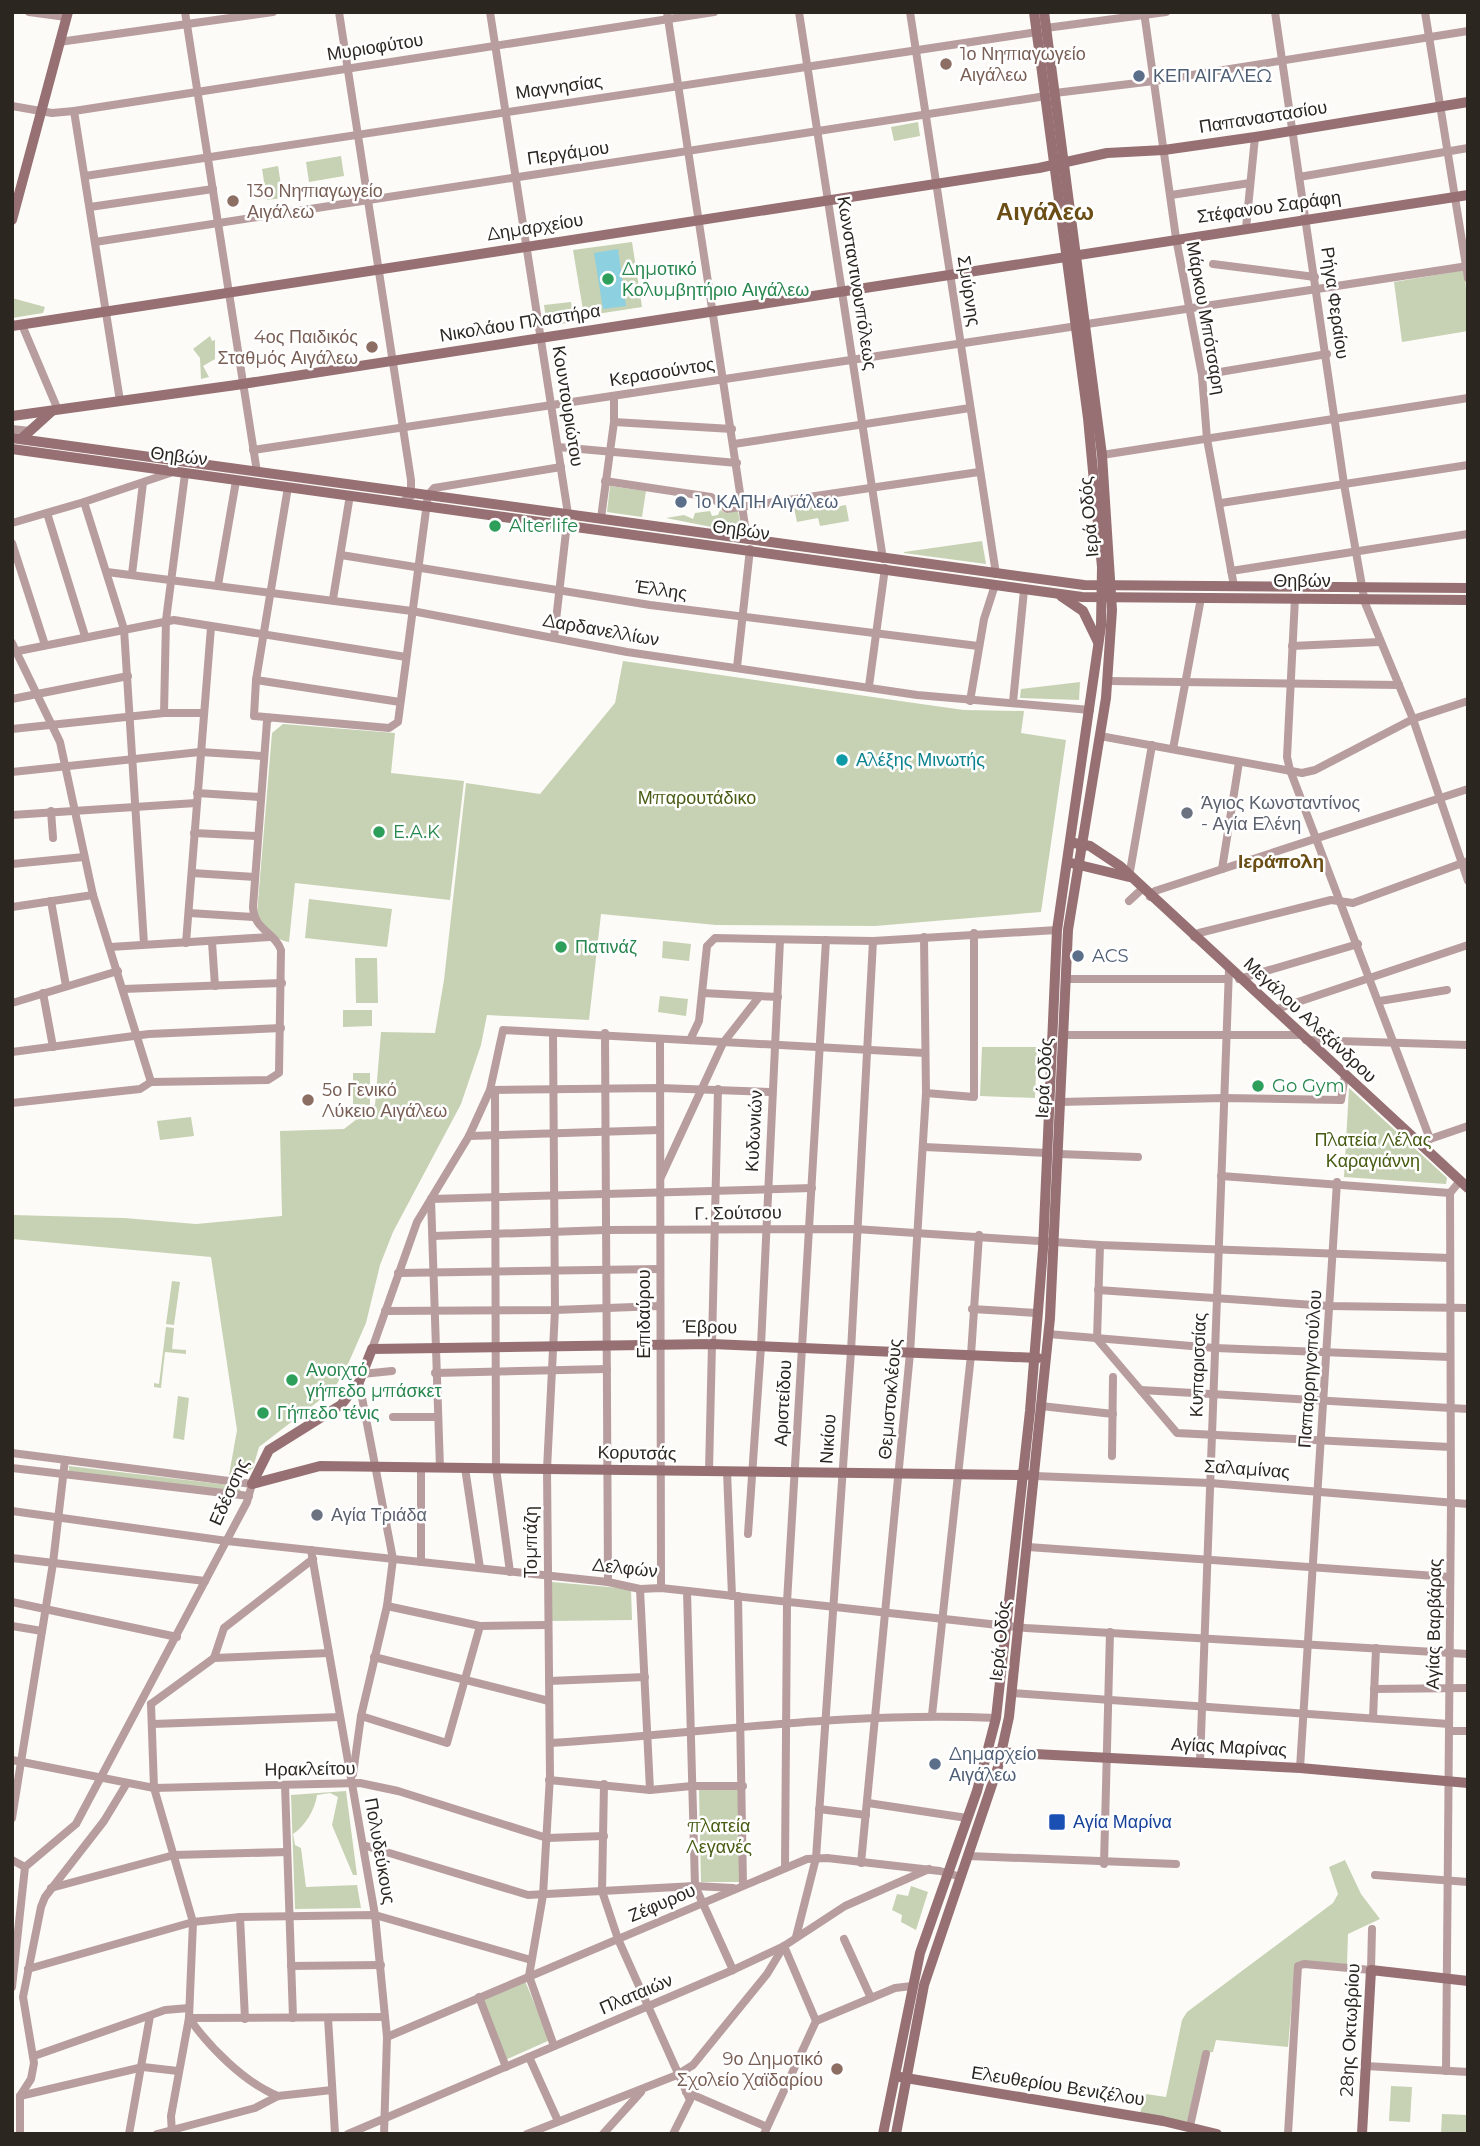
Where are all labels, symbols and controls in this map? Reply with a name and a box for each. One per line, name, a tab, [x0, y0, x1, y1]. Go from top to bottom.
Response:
street label: Μυριοφύτου	[325, 29, 425, 65]
place label: 1ο Νηπιαγωγείο Αιγάλεω	[960, 43, 1086, 86]
marker: 1ο Νηπιαγωγείο Αιγάλεω	[938, 56, 954, 72]
place label: ΚΕΠ ΑΙΓΑΛΕΩ	[1153, 65, 1272, 87]
marker: ΚΕΠ ΑΙΓΑΛΕΩ	[1131, 68, 1147, 84]
street label: Μαγνησίας	[514, 70, 604, 104]
street label: Παπαναστασίου	[1197, 96, 1329, 138]
street label: Περγάμου	[526, 136, 610, 170]
place label: 13ο Νηπιαγωγείο Αιγάλεω	[247, 180, 383, 223]
street label: Στέφανου Σαράφη	[1196, 186, 1342, 228]
marker: 13ο Νηπιαγωγείο Αιγάλεω	[225, 193, 241, 209]
street label: Κωνσταντινουπόλεως	[832, 195, 882, 372]
district label: Αιγάλεω	[996, 197, 1094, 226]
street label: Δημαρχείου	[485, 209, 585, 245]
street label: Μάρκου Μπότσαρη	[1182, 240, 1230, 396]
street label: Ρήγα Φεραίου	[1316, 246, 1354, 360]
street label: Σμύρνης	[953, 254, 985, 328]
place label: Δημοτικό Κολυμβητήριο Αιγάλεω	[622, 258, 809, 301]
marker: Δημοτικό Κολυμβητήριο Αιγάλεω	[600, 271, 616, 287]
street label: Νικολάου Πλαστήρα	[438, 299, 602, 347]
place label: 4ος Παιδικός Σταθμός Αιγάλεω	[218, 326, 358, 369]
marker: 4ος Παιδικός Σταθμός Αιγάλεω	[364, 339, 380, 355]
street label: Κουντουριώτου	[548, 344, 588, 468]
street label: Κερασούντος	[608, 353, 716, 391]
street label: Θηβών	[149, 442, 209, 470]
street label: Ιερά Οδός	[1074, 475, 1103, 558]
place label: 1ο ΚΑΠΗ Αιγάλεω	[695, 491, 838, 513]
marker: 1ο ΚΑΠΗ Αιγάλεω	[673, 494, 689, 510]
place label: Alterlife	[509, 515, 578, 537]
street label: Θηβών	[711, 515, 771, 545]
marker: Alterlife	[487, 518, 503, 534]
street label: Θηβών	[1273, 570, 1331, 592]
street label: Έλλης	[633, 575, 689, 605]
street label: Δαρδανελλίων	[541, 609, 661, 651]
place label: Αλέξης Μινωτής	[856, 749, 985, 771]
marker: Αλέξης Μινωτής	[834, 752, 850, 768]
park label: Μπαρουτάδικο	[638, 787, 756, 809]
place label: Άγιος Κωνσταντίνος - Αγία Ελένη	[1201, 792, 1360, 835]
marker: Άγιος Κωνσταντίνος - Αγία Ελένη	[1179, 805, 1195, 821]
place label: E.A.K	[393, 821, 440, 843]
marker: E.A.K	[371, 824, 387, 840]
district label: Ιεράπολη	[1238, 850, 1324, 873]
place label: Πατινάζ	[575, 936, 637, 958]
marker: Πατινάζ	[553, 939, 569, 955]
place label: ACS	[1092, 945, 1129, 967]
marker: ACS	[1070, 948, 1086, 964]
street label: Μεγάλου Αλεξάνδρου	[1239, 953, 1381, 1087]
street label: Ιερά Οδός	[1031, 1037, 1057, 1119]
place label: Go Gym	[1272, 1075, 1345, 1097]
marker: Go Gym	[1250, 1078, 1266, 1094]
place label: 5ο Γενικό Λύκειο Αιγάλεω	[322, 1079, 447, 1122]
street label: Κυδωνιών	[741, 1089, 767, 1173]
marker: 5ο Γενικό Λύκειο Αιγάλεω	[300, 1092, 316, 1108]
park label: Πλατεία Λέλας Καραγιάννη	[1315, 1129, 1432, 1172]
street label: Γ. Σούτσου	[694, 1201, 782, 1225]
street label: Επιδαύρου	[633, 1269, 655, 1359]
street label: Παπαρρηγοπούλου	[1293, 1289, 1327, 1449]
street label: Κυπαρισσίας	[1185, 1312, 1211, 1418]
street label: Έβρου	[682, 1316, 737, 1338]
street label: Θεμιστοκλέους	[874, 1337, 906, 1460]
place label: Ανοιχτό γήπεδο μπάσκετ	[306, 1359, 442, 1402]
street label: Αριστείδου	[770, 1359, 796, 1447]
marker: Ανοιχτό γήπεδο μπάσκετ	[284, 1372, 300, 1388]
place label: Γήπεδο τένις	[277, 1402, 380, 1424]
marker: Γήπεδο τένις	[255, 1405, 271, 1421]
street label: Νικίου	[815, 1413, 841, 1465]
street label: Κορυτσάς	[597, 1441, 677, 1465]
street label: Εδέσσης	[205, 1455, 254, 1529]
street label: Σαλαμίνας	[1203, 1455, 1291, 1483]
place label: Αγία Τριάδα	[331, 1504, 427, 1526]
street label: Τομπάζη	[520, 1506, 542, 1578]
marker: Αγία Τριάδα	[309, 1507, 325, 1523]
street label: Δελφών	[591, 1554, 659, 1582]
street label: Αγίας Βαρβάρας	[1422, 1558, 1446, 1690]
street label: Ιερά Οδός	[985, 1599, 1015, 1682]
street label: Αγίας Μαρίνας	[1170, 1733, 1288, 1761]
place label: Δημαρχείο Αιγάλεω	[949, 1743, 1036, 1786]
marker: Δημαρχείο Αιγάλεω	[927, 1756, 943, 1772]
street label: Ηρακλείτου	[264, 1757, 356, 1781]
street label: Πολυδεύκους	[360, 1796, 400, 1906]
place label: Αγία Μαρίνα	[1073, 1811, 1172, 1833]
marker: Αγία Μαρίνα	[1047, 1812, 1067, 1832]
park label: πλατεία Λεγανές	[686, 1815, 752, 1858]
street label: Ζέφυρου	[625, 1879, 699, 1927]
street label: 28ης Οκτωβρίου	[1336, 1963, 1364, 2097]
street label: Πλαταιών	[596, 1969, 676, 2019]
place label: 9ο Δημοτικό Σχολείο Χαϊδαρίου	[677, 2048, 823, 2091]
marker: 9ο Δημοτικό Σχολείο Χαϊδαρίου	[829, 2061, 845, 2077]
street label: Ελευθερίου Βενιζέλου	[970, 2061, 1146, 2111]

